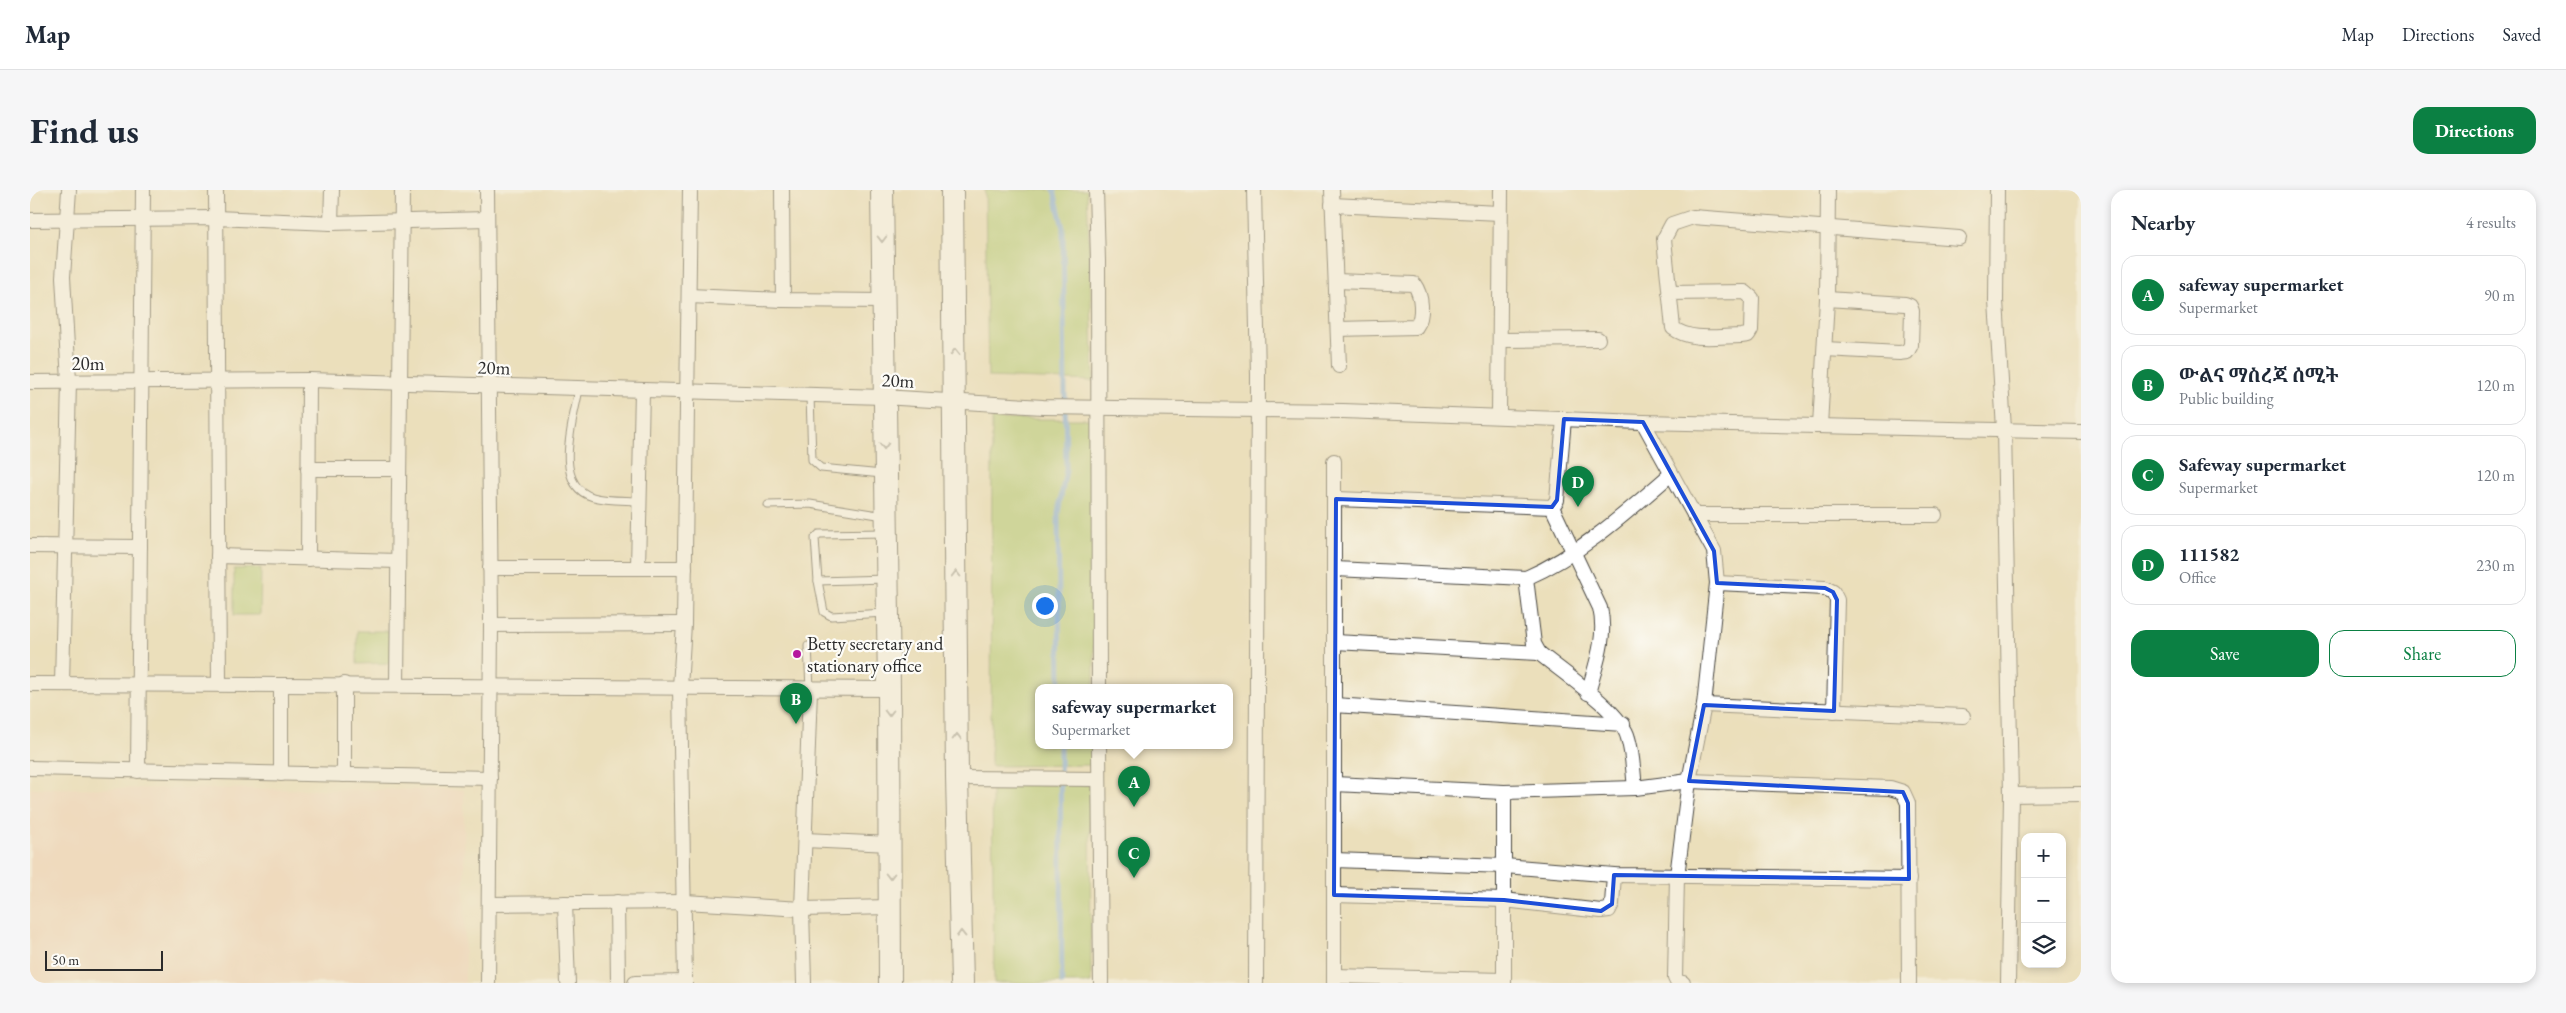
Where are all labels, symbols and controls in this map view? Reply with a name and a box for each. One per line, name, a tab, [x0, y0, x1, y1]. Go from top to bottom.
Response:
text: Map	[25, 19, 70, 50]
text: Map	[2342, 23, 2374, 46]
text: Directions	[2402, 23, 2474, 46]
text: Saved	[2502, 23, 2541, 46]
button: Directions	[2413, 107, 2536, 154]
text: Find us	[30, 108, 139, 153]
text: Nearby	[2131, 209, 2195, 236]
text: 4 results	[2466, 212, 2516, 233]
one-way arrow	[877, 235, 887, 243]
text: safeway supermarket	[2179, 272, 2344, 297]
text: A	[2142, 285, 2154, 306]
text: 90 m	[2484, 285, 2515, 306]
text: Supermarket	[2179, 297, 2258, 318]
one-way arrow	[950, 348, 960, 356]
street label: 20m	[71, 351, 105, 376]
street label: 20m	[477, 354, 511, 381]
text: ውልና ማስረጃ ሰሚት	[2179, 363, 2338, 388]
street label: 20m	[881, 367, 915, 394]
text: B	[2143, 375, 2153, 396]
text: 120 m	[2476, 375, 2515, 396]
text: Public building	[2179, 388, 2274, 409]
one-way arrow	[879, 442, 889, 450]
text: Safeway supermarket	[2179, 452, 2346, 477]
text: C	[2142, 465, 2154, 486]
text: 120 m	[2476, 465, 2515, 486]
pin: D	[1562, 466, 1594, 507]
text: Supermarket	[2179, 477, 2258, 498]
text: 111582	[2179, 542, 2239, 567]
text: D	[2142, 555, 2154, 576]
text: 230 m	[2476, 555, 2515, 576]
text: Office	[2179, 567, 2216, 588]
one-way arrow	[951, 570, 961, 578]
your location	[1032, 593, 1058, 619]
button: Save	[2131, 630, 2319, 677]
button: Share	[2329, 630, 2516, 677]
place label: Betty secretary and stationary office	[807, 631, 944, 678]
marker: Betty secretary and stationary office	[791, 648, 803, 660]
pin: B	[780, 683, 812, 724]
popup	[1035, 684, 1233, 749]
text: safeway supermarket	[1052, 694, 1216, 719]
one-way arrow	[884, 710, 894, 717]
text: Supermarket	[1052, 719, 1130, 740]
one-way arrow	[952, 733, 962, 740]
pin: A	[1118, 766, 1150, 807]
map controls	[2021, 833, 2066, 968]
button: +	[2021, 833, 2066, 878]
pin: C	[1118, 837, 1150, 878]
one-way arrow	[885, 872, 895, 880]
button: −	[2021, 878, 2066, 923]
button: layers	[2021, 923, 2066, 968]
one-way arrow	[956, 930, 966, 938]
scale bar	[45, 948, 162, 971]
text: 50 m	[52, 951, 79, 969]

